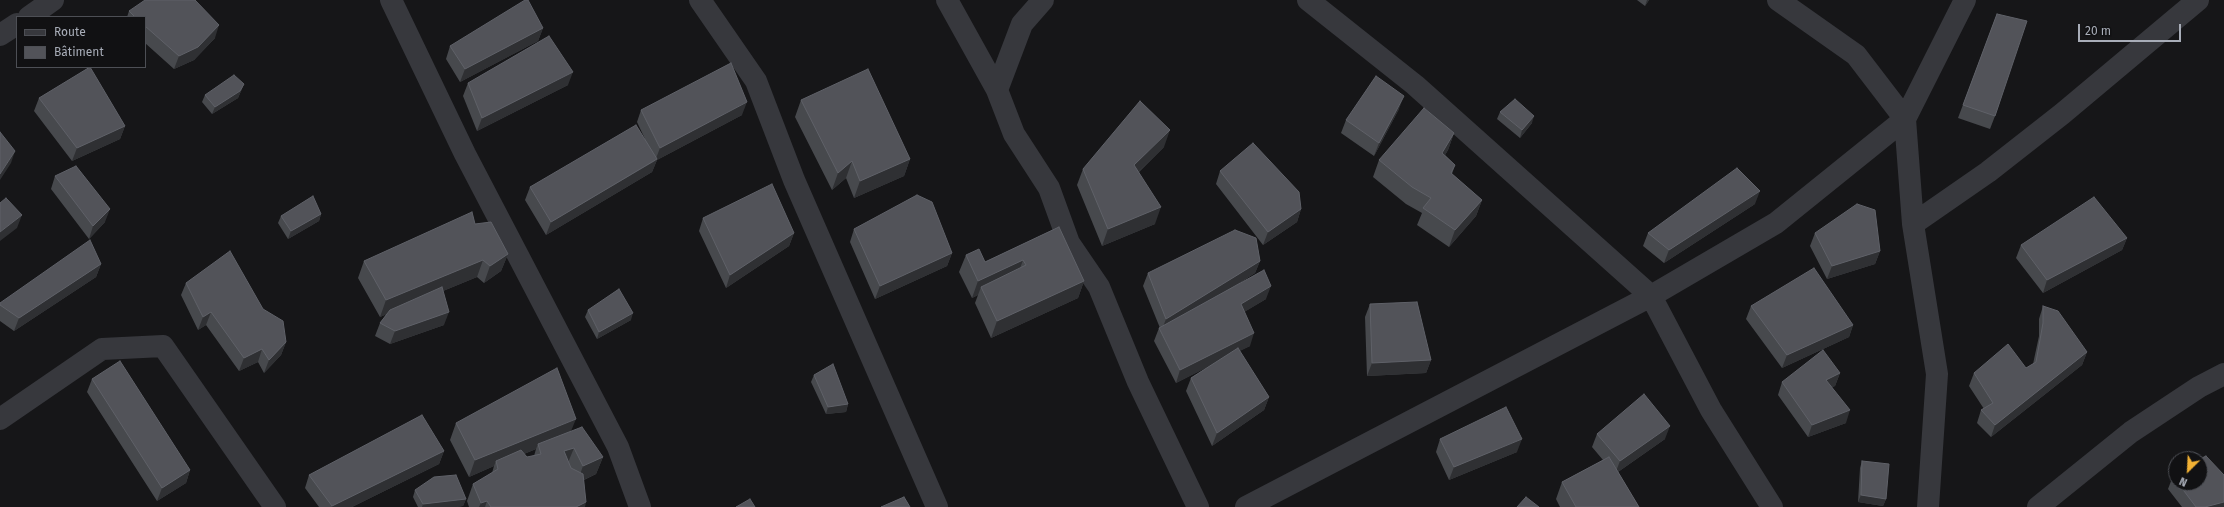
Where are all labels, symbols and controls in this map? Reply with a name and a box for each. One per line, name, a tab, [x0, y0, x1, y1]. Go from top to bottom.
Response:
legend	[16, 16, 146, 68]
scale bar	[2080, 16, 2183, 42]
text: 20 m	[2085, 24, 2111, 38]
text: Route	[54, 25, 86, 39]
text: Bâtiment	[54, 45, 104, 59]
north arrow	[2168, 451, 2208, 491]
text: N	[2177, 474, 2189, 489]

